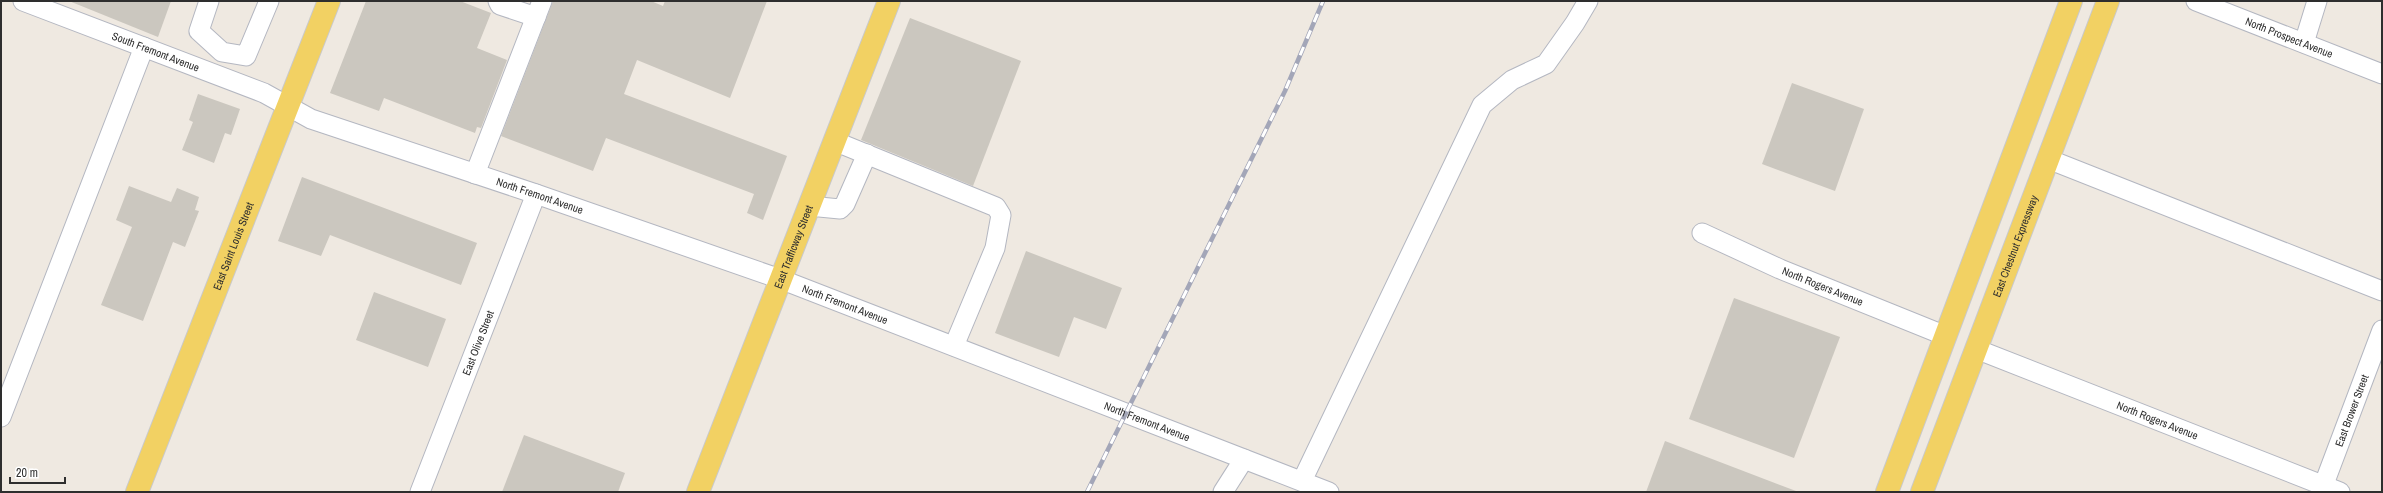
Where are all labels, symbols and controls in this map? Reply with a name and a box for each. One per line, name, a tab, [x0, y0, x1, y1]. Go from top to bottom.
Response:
street label: North Prospect Avenue	[2243, 14, 2335, 61]
street label: South Fremont Avenue	[110, 29, 201, 75]
street label: North Fremont Avenue	[495, 174, 585, 217]
street label: East Chestnut Expressway	[1989, 193, 2041, 299]
street label: East Saint Louis Street	[210, 200, 257, 292]
street label: East Trafficway Street	[771, 203, 816, 291]
street label: North Rogers Avenue	[1780, 264, 1865, 309]
street label: North Fremont Avenue	[800, 281, 890, 327]
street label: East Olive Street	[459, 308, 497, 377]
street label: East Brower Street	[2332, 372, 2372, 449]
street label: North Fremont Avenue	[1102, 398, 1192, 444]
street label: North Rogers Avenue	[2115, 398, 2200, 443]
scale bar	[10, 459, 65, 485]
text: 20 m	[16, 465, 38, 481]

